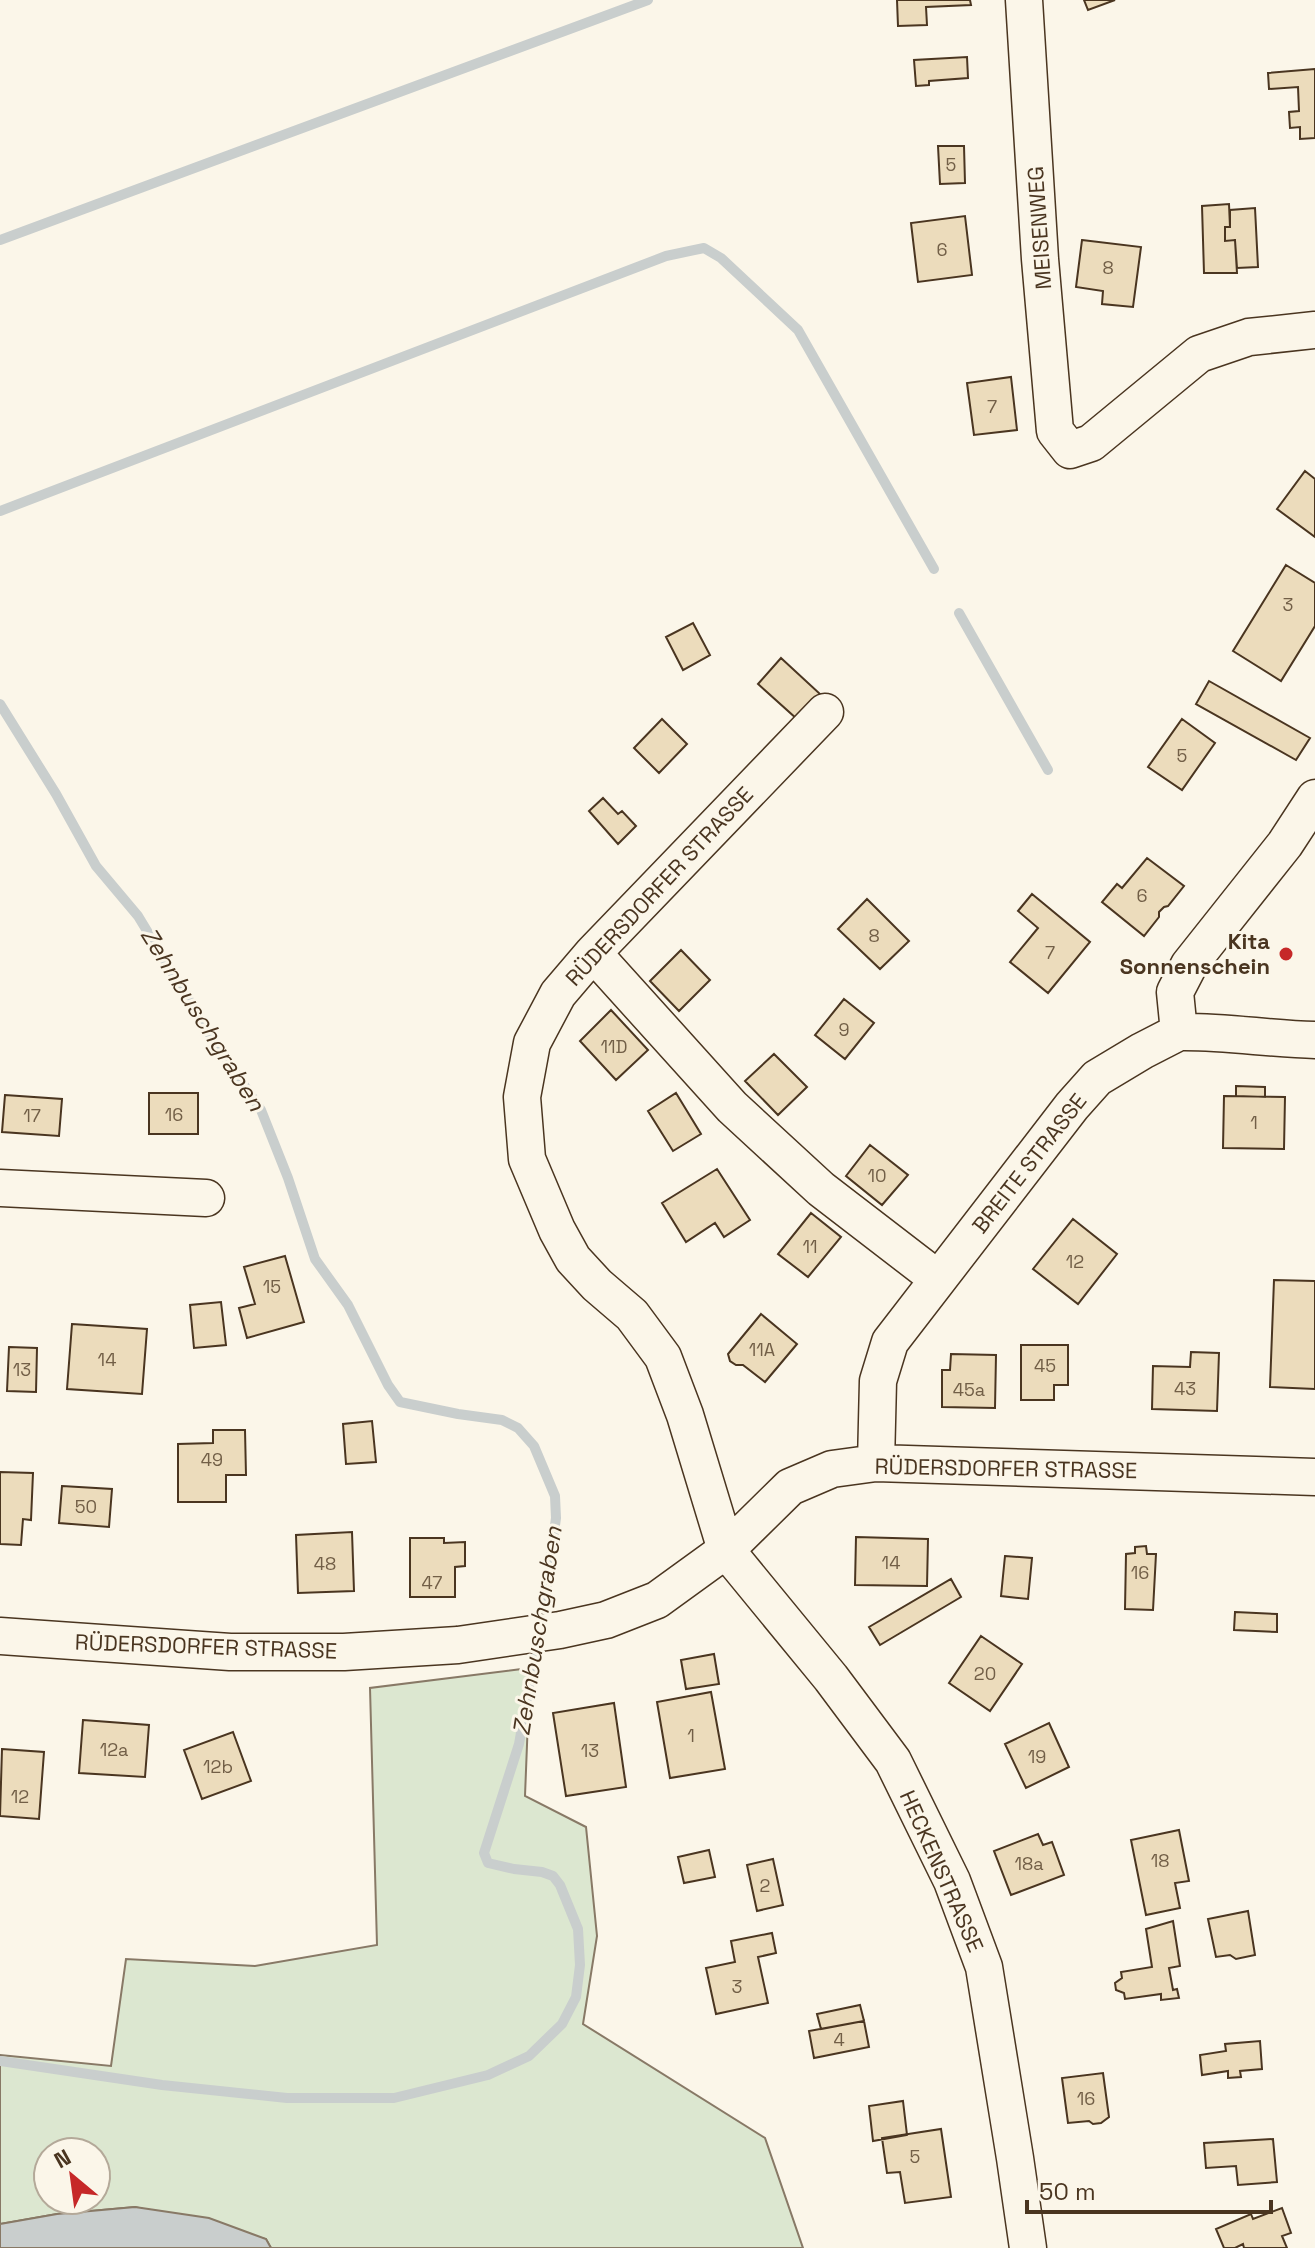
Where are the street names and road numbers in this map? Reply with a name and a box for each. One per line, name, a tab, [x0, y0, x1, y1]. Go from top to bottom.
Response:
street label: MEISENWEG	[1021, 165, 1057, 291]
street label: RÜDERSDORFER STRASSE	[559, 780, 759, 992]
street label: BREITE STRASSE	[966, 1087, 1092, 1239]
street label: RÜDERSDORFER STRASSE	[874, 1452, 1138, 1484]
street label: RÜDERSDORFER STRASSE	[74, 1627, 338, 1665]
street label: HECKENSTRASSE	[894, 1786, 990, 1956]

